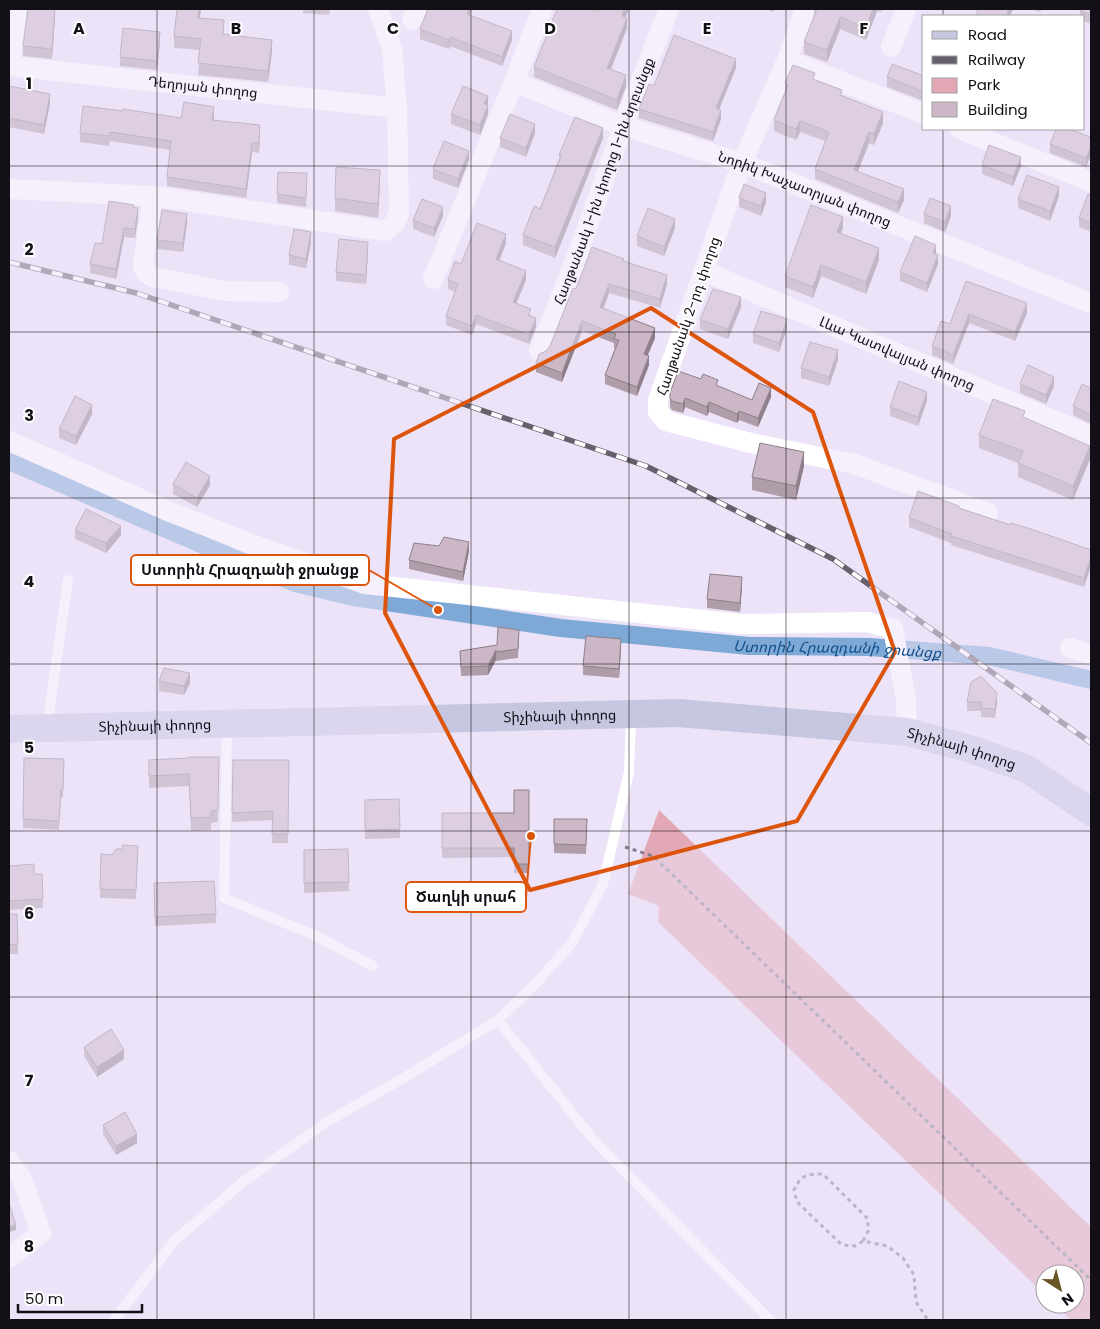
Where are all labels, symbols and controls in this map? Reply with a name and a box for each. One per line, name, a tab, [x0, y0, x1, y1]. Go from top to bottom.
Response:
legend	[922, 15, 1085, 130]
text: A	[73, 17, 85, 40]
text: B	[231, 17, 241, 40]
text: C	[387, 17, 399, 40]
text: D	[544, 17, 556, 40]
text: E	[703, 17, 711, 40]
text: F	[860, 17, 869, 40]
text: Road	[968, 24, 1007, 45]
text: Railway	[968, 49, 1026, 70]
street label: Հաղթանակ 1-ին փողոց 1-ին նրբանցք	[549, 54, 659, 307]
street label: Դեղոյան փողոց	[147, 71, 259, 103]
text: 1	[26, 72, 32, 95]
text: Park	[968, 74, 1000, 95]
text: Building	[968, 99, 1028, 120]
street label: Նորիկ Խաչատրյան փողոց	[716, 146, 894, 232]
street label: Հաղթանակ 2-րդ փողոց	[651, 234, 725, 398]
text: 2	[24, 238, 34, 261]
street label: Լևա Կատվալյան փողոց	[816, 311, 978, 395]
text: 3	[24, 404, 34, 427]
callout: Ստորին Հրազդանի ջրանցք	[131, 555, 369, 585]
text: Ստորին Հրազդանի ջրանցք	[141, 559, 359, 580]
text: 4	[24, 570, 35, 593]
water label: Ստորին Հրազդանի ջրանցք	[732, 634, 943, 663]
street label: Տիչինայի փողոց	[503, 704, 616, 727]
street label: Տիչինայի փողոց	[98, 714, 212, 737]
street label: Տիչինայի փողոց	[905, 722, 1019, 774]
text: 5	[24, 736, 34, 759]
callout: Ծաղկի սրահ	[406, 882, 526, 912]
text: Ծաղկի սրահ	[416, 886, 516, 907]
text: 6	[24, 902, 34, 925]
text: 7	[25, 1069, 34, 1092]
text: 8	[24, 1235, 34, 1258]
north arrow	[1035, 1264, 1085, 1314]
scale bar	[18, 1282, 141, 1314]
text: 50 m	[25, 1288, 63, 1309]
text: N	[1058, 1288, 1078, 1311]

